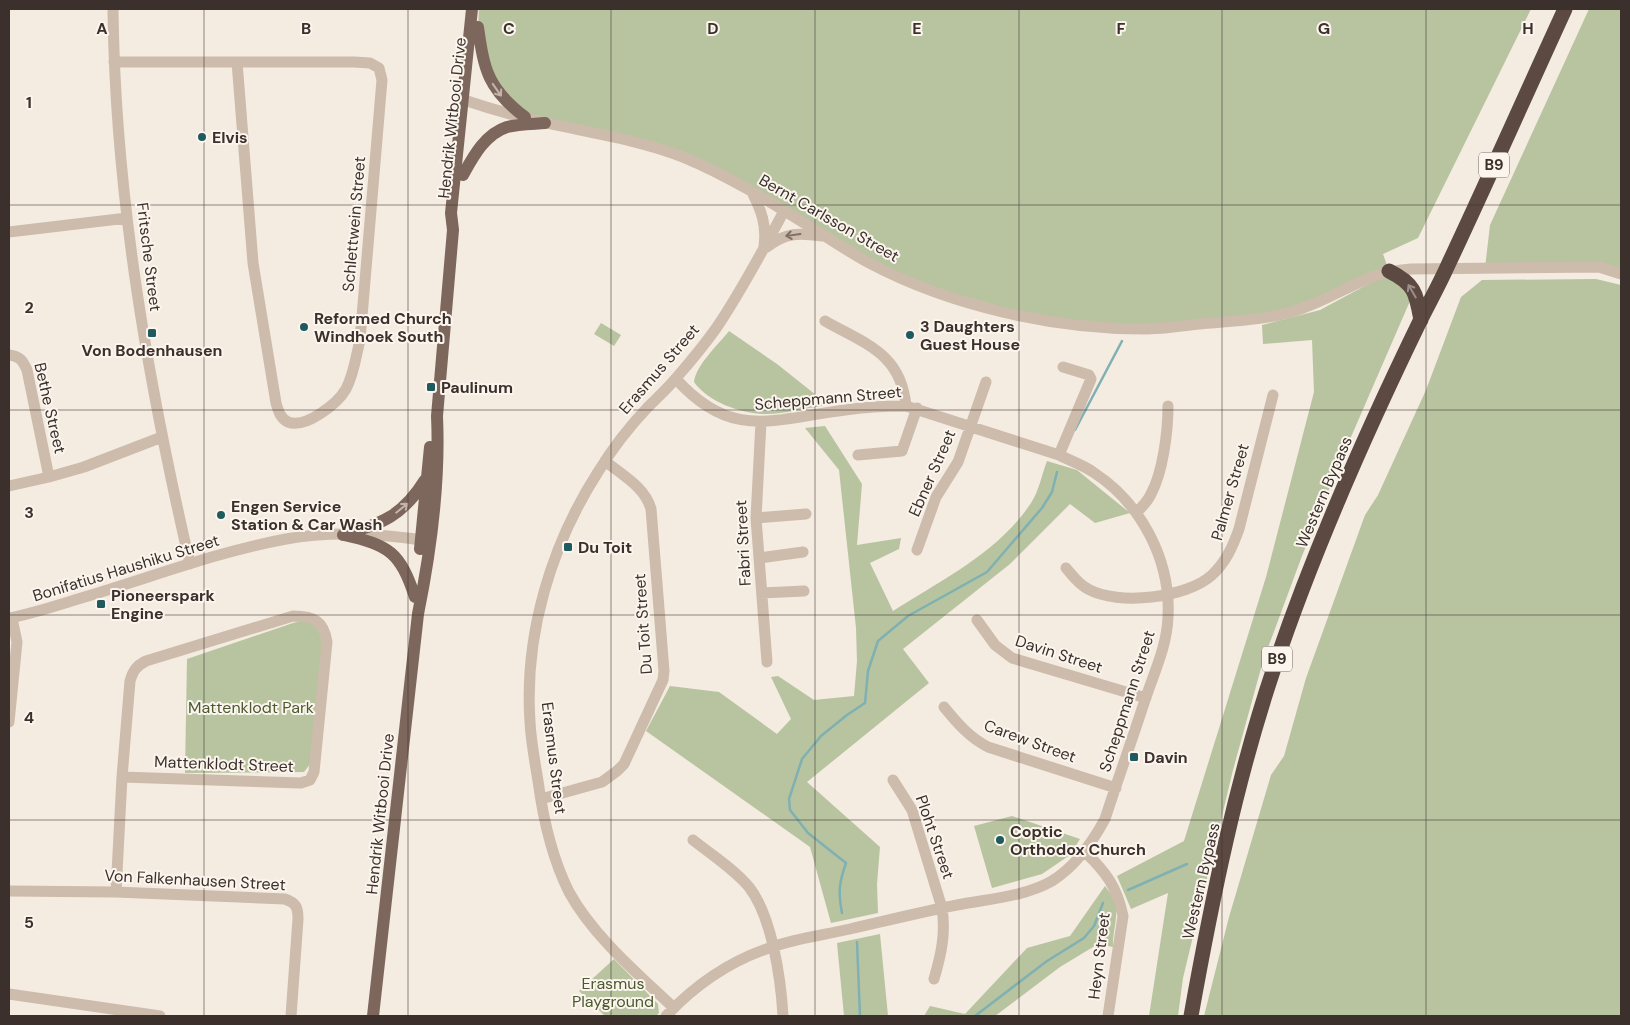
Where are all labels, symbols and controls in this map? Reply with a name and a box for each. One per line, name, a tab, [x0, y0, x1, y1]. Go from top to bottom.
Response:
text: A	[96, 18, 108, 39]
text: B	[301, 18, 311, 39]
text: C	[503, 18, 515, 39]
text: D	[707, 18, 719, 39]
text: E	[912, 18, 922, 39]
text: F	[1117, 18, 1126, 39]
text: G	[1318, 18, 1330, 39]
text: H	[1522, 18, 1534, 39]
street label: Hendrik Witbooi Drive	[433, 36, 471, 200]
one-way arrow	[492, 82, 502, 96]
text: 1	[26, 92, 32, 113]
place label: Elvis	[212, 127, 248, 148]
marker: Elvis	[196, 131, 208, 143]
road number: B9	[1479, 152, 1509, 178]
street label: Schlettwein Street	[338, 155, 370, 293]
street label: Bernt Carlsson Street	[755, 169, 903, 267]
street label: Fritsche Street	[132, 201, 166, 313]
one-way arrow	[785, 230, 801, 240]
one-way arrow	[1407, 284, 1417, 298]
text: 2	[24, 297, 34, 318]
place label: Reformed Church Windhoek South	[314, 308, 452, 347]
place label: 3 Daughters Guest House	[920, 316, 1020, 355]
street label: Erasmus Street	[614, 320, 704, 418]
marker: Reformed Church Windhoek South	[298, 321, 310, 333]
marker: Von Bodenhausen	[146, 327, 158, 339]
marker: 3 Daughters Guest House	[904, 329, 916, 341]
place label: Von Bodenhausen	[82, 340, 222, 361]
street label: Bethe Street	[29, 361, 71, 455]
place label: Paulinum	[441, 377, 513, 398]
marker: Paulinum	[425, 381, 437, 393]
street label: Scheppmann Street	[754, 381, 902, 415]
street label: Ebner Street	[904, 426, 960, 520]
street label: Western Bypass	[1291, 433, 1357, 551]
street label: Palmer Street	[1206, 441, 1254, 543]
place label: Engen Service Station & Car Wash	[231, 496, 382, 535]
street label: Fabri Street	[730, 499, 756, 587]
text: 3	[24, 502, 34, 523]
one-way arrow	[396, 502, 409, 513]
marker: Engen Service Station & Car Wash	[215, 509, 227, 521]
street label: Bonifatius Haushiku Street	[30, 530, 222, 606]
place label: Du Toit	[578, 537, 632, 558]
marker: Du Toit	[562, 541, 574, 553]
street label: Du Toit Street	[629, 573, 657, 675]
place label: Pioneerspark Engine	[111, 585, 216, 624]
marker: Pioneerspark Engine	[95, 598, 107, 610]
street label: Scheppmann Street	[1094, 628, 1160, 774]
street label: Davin Street	[1013, 630, 1105, 678]
road number: B9	[1262, 646, 1292, 672]
park label: Mattenklodt Park	[188, 697, 314, 718]
street label: Erasmus Street	[537, 701, 571, 815]
text: 4	[24, 707, 34, 728]
street label: Carew Street	[981, 715, 1079, 767]
street label: Hendrik Witbooi Drive	[361, 732, 399, 896]
place label: Davin	[1144, 747, 1188, 768]
street label: Mattenklodt Street	[154, 751, 294, 777]
marker: Davin	[1128, 751, 1140, 763]
street label: Ploht Street	[911, 792, 959, 882]
place label: Coptic Orthodox Church	[1010, 821, 1146, 860]
street label: Western Bypass	[1177, 821, 1225, 941]
marker: Coptic Orthodox Church	[994, 834, 1006, 846]
street label: Von Falkenhausen Street	[104, 865, 286, 895]
street label: Heyn Street	[1083, 911, 1115, 1001]
text: 5	[24, 912, 34, 933]
park label: Erasmus Playground	[572, 973, 654, 1012]

